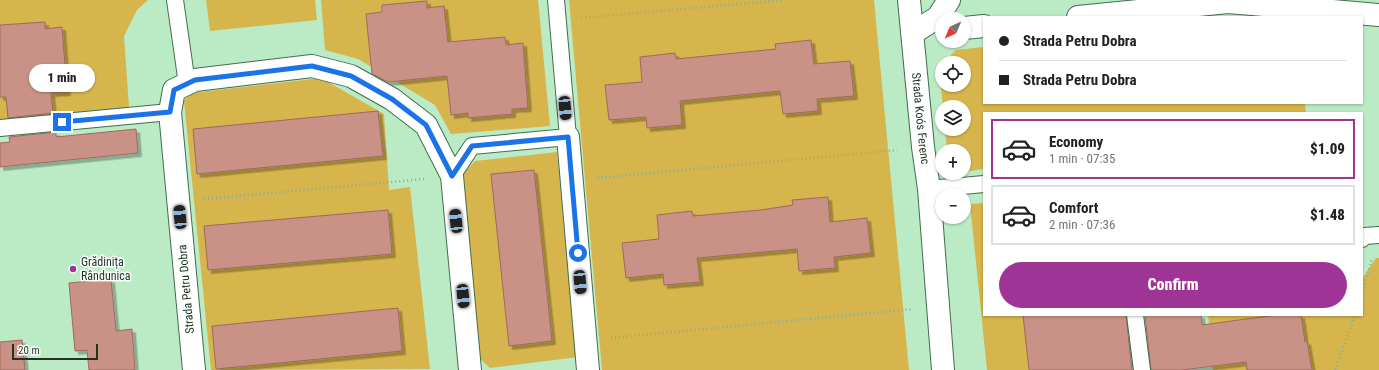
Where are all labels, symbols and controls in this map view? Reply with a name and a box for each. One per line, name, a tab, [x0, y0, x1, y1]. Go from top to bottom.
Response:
north arrow	[935, 12, 971, 48]
map controls	[935, 12, 971, 224]
text: Strada Petru Dobra	[1023, 32, 1137, 50]
button: locate	[935, 56, 971, 92]
callout: 1 min	[29, 64, 95, 92]
text: 1 min	[48, 70, 76, 85]
text: Strada Petru Dobra	[1023, 71, 1137, 89]
street label: Strada Koós Ferenc	[909, 72, 932, 166]
car	[558, 96, 572, 120]
button: layers	[935, 100, 971, 136]
route end	[53, 113, 71, 131]
icon: car	[1001, 131, 1037, 167]
text: Economy	[1049, 133, 1103, 151]
text: $1.09	[1310, 140, 1345, 158]
button: +	[935, 144, 971, 180]
text: 1 min · 07:35	[1049, 151, 1115, 166]
button: −	[935, 188, 971, 224]
icon: car	[1001, 197, 1037, 233]
text: Comfort	[1049, 199, 1098, 217]
car	[173, 205, 187, 229]
text: $1.48	[1310, 206, 1345, 224]
car	[449, 208, 463, 234]
text: 2 min · 07:36	[1049, 217, 1115, 232]
street label: Strada Petru Dobra	[175, 244, 197, 334]
route start	[569, 244, 587, 262]
place label: Grădinița Rândunica	[81, 255, 131, 283]
button: Confirm	[999, 262, 1347, 308]
marker: Grădinița Rândunica	[68, 264, 78, 274]
car	[573, 270, 587, 294]
car	[456, 284, 470, 308]
scale bar	[12, 342, 98, 361]
text: 20 m	[18, 344, 40, 357]

